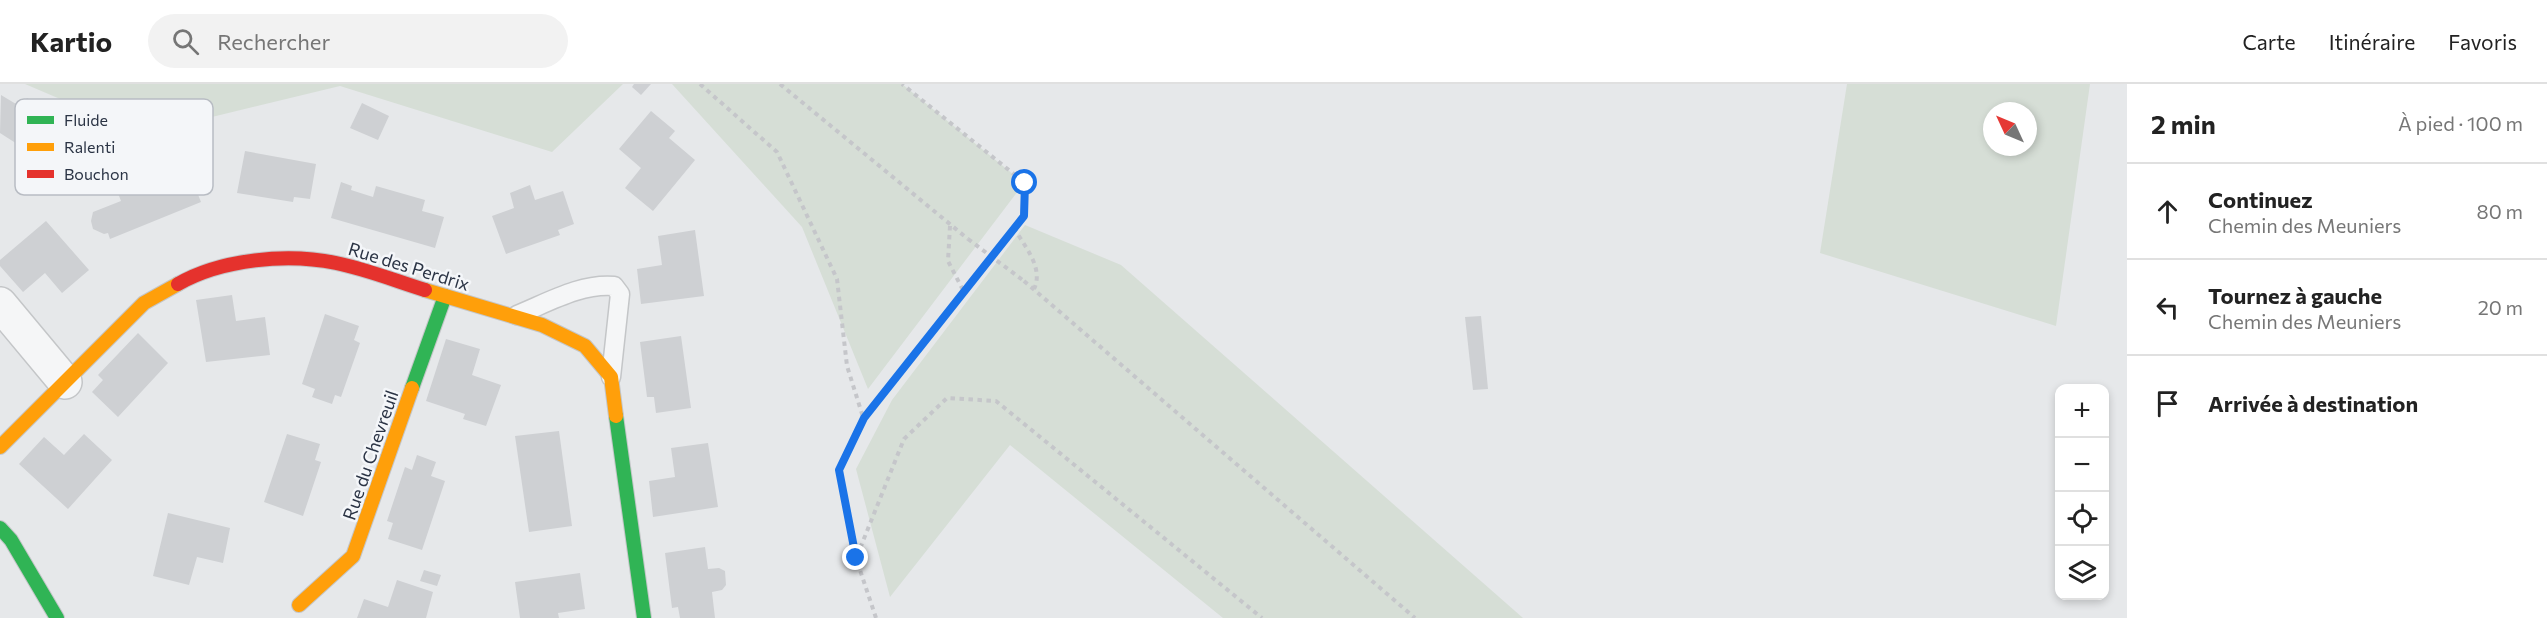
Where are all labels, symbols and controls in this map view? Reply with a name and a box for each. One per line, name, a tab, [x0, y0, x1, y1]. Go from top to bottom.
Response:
search box	[148, 14, 568, 68]
text: Kartio	[30, 24, 112, 58]
icon: search	[169, 25, 202, 58]
text: Rechercher	[217, 28, 330, 55]
text: Carte	[2242, 29, 2296, 54]
text: Itinéraire	[2329, 29, 2415, 54]
text: Favoris	[2448, 29, 2517, 54]
legend	[15, 99, 213, 195]
north arrow	[1983, 102, 2037, 156]
text: 2 min	[2151, 108, 2216, 139]
text: Fluide	[64, 110, 108, 129]
text: À pied · 100 m	[2398, 111, 2523, 135]
text: Ralenti	[64, 137, 115, 156]
text: Bouchon	[64, 164, 129, 183]
route start	[1011, 169, 1037, 195]
text: Continuez	[2208, 186, 2313, 213]
icon: ahead	[2151, 195, 2184, 228]
text: 80 m	[2477, 199, 2523, 223]
text: Chemin des Meuniers	[2208, 213, 2401, 237]
street label: Rue des Perdrix	[346, 237, 473, 295]
text: Tournez à gauche	[2208, 282, 2382, 309]
icon: left	[2151, 291, 2184, 324]
text: 20 m	[2478, 295, 2523, 319]
text: Chemin des Meuniers	[2208, 309, 2401, 333]
map controls	[2055, 384, 2109, 600]
button: +	[2055, 384, 2109, 438]
street label: Rue du Chevreuil	[338, 387, 402, 523]
icon: arrive	[2151, 387, 2184, 420]
text: Arrivée à destination	[2208, 390, 2418, 417]
button: −	[2055, 438, 2109, 492]
button: locate	[2055, 492, 2109, 546]
route end	[842, 544, 868, 570]
button: layers	[2055, 546, 2109, 600]

